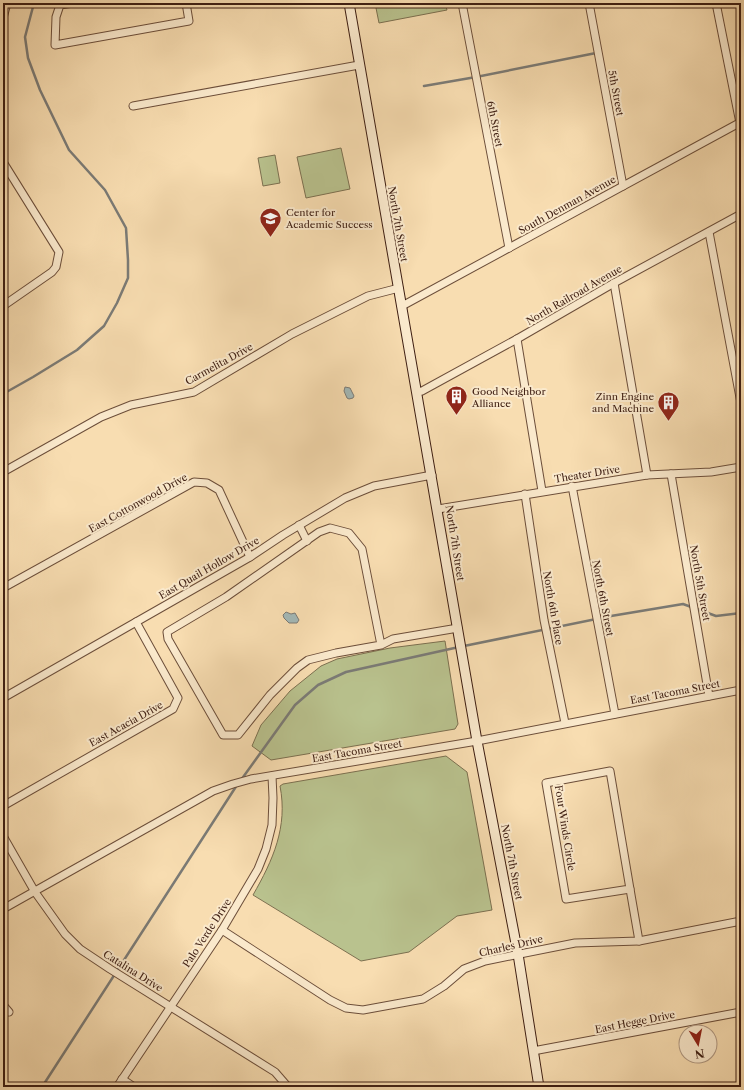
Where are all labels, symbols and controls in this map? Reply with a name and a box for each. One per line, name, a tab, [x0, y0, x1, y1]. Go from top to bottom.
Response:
street label: 5th Street	[605, 69, 627, 117]
street label: 6th Street	[484, 100, 506, 149]
street label: South Denman Avenue	[516, 173, 618, 237]
street label: North 7th Street	[385, 185, 411, 263]
school or university icon: Center for Academic Success	[257, 205, 283, 238]
place label: Center for Academic Success	[285, 206, 373, 231]
street label: North Railroad Avenue	[524, 262, 625, 328]
street label: Carmelita Drive	[183, 340, 255, 388]
building icon: Good Neighbor Alliance	[444, 384, 470, 417]
place label: Good Neighbor Alliance	[471, 385, 546, 410]
building icon: Zinn Engine and Machine	[656, 389, 682, 422]
place label: Zinn Engine and Machine	[592, 390, 654, 415]
street label: Theater Drive	[553, 462, 621, 486]
street label: East Cottonwood Drive	[86, 470, 190, 536]
street label: North 7th Street	[443, 504, 467, 582]
street label: East Quail Hollow Drive	[156, 534, 262, 602]
street label: North 5th Street	[687, 544, 713, 623]
street label: North 6th Street	[589, 559, 617, 638]
street label: North 6th Place	[540, 570, 566, 646]
street label: East Tacoma Street	[629, 677, 721, 707]
street label: East Acacia Drive	[87, 698, 165, 750]
street label: East Tacoma Street	[311, 737, 403, 765]
street label: Four Winds Circle	[552, 784, 578, 872]
street label: North 7th Street	[498, 823, 526, 901]
street label: Palo Verde Drive	[180, 896, 234, 970]
street label: Charles Drive	[478, 932, 545, 960]
street label: Catalina Drive	[101, 947, 166, 995]
street label: East Hegge Drive	[594, 1008, 677, 1036]
north arrow	[678, 1024, 718, 1064]
text: N	[693, 1046, 706, 1062]

